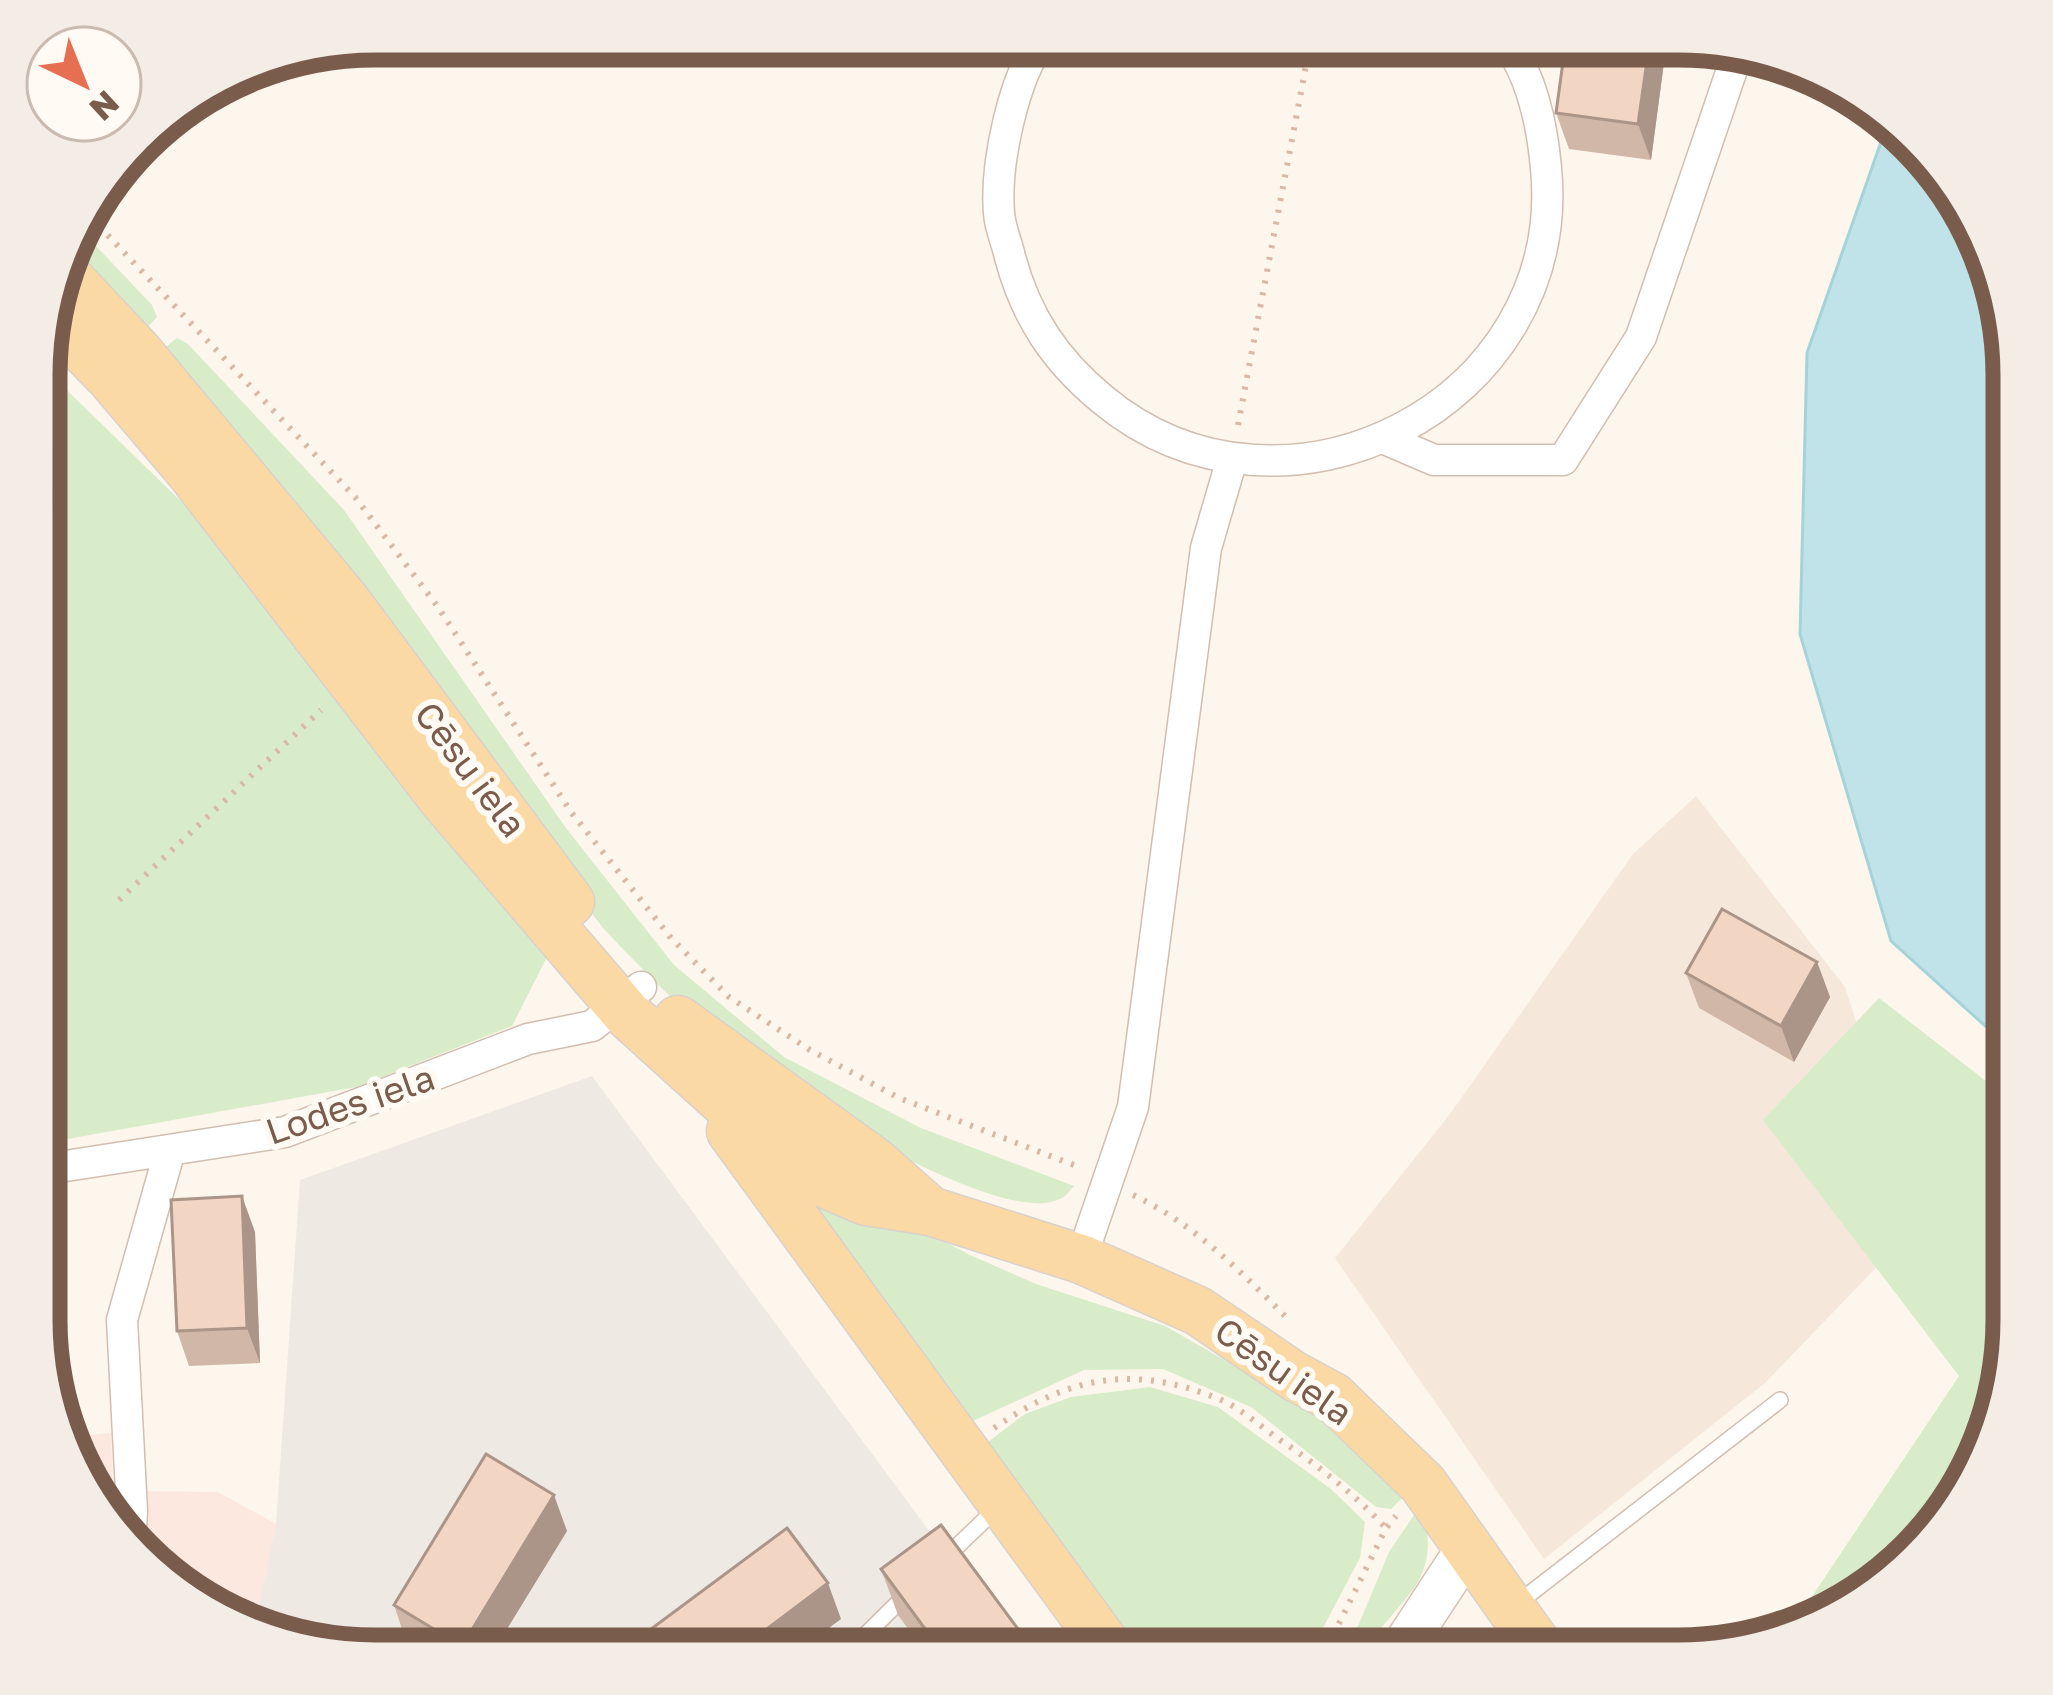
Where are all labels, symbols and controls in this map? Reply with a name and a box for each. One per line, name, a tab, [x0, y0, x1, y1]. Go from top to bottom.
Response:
north arrow	[24, 24, 144, 144]
text: N	[82, 83, 127, 129]
street label: Cēsu iela	[406, 693, 536, 845]
street label: Lodes iela	[260, 1055, 440, 1153]
street label: Cēsu iela	[1207, 1308, 1361, 1434]

